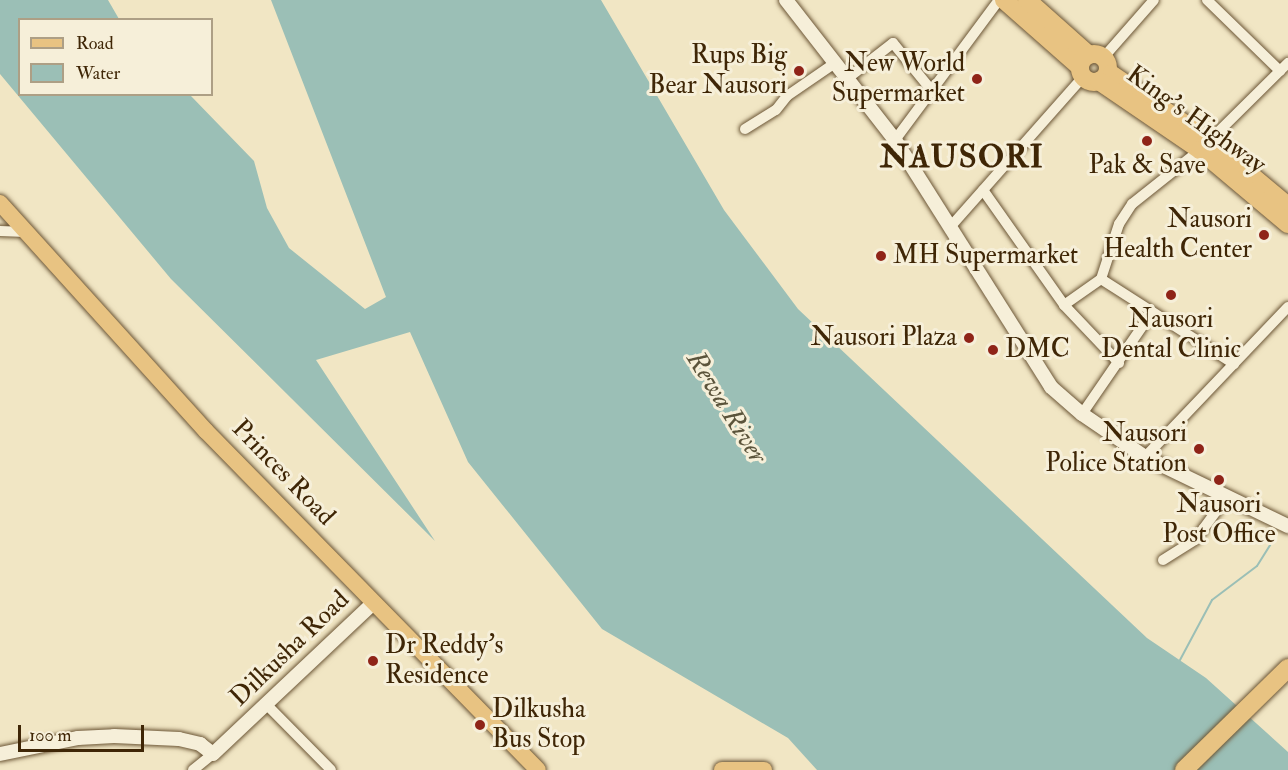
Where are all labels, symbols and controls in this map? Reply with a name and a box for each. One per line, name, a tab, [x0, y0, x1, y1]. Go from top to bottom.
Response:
legend	[18, 18, 213, 96]
text: Road	[76, 32, 114, 55]
place label: Rups Big Bear Nausori	[648, 40, 787, 101]
place label: New World Supermarket	[832, 48, 965, 110]
street label: King's Highway	[1120, 59, 1272, 181]
text: Water	[76, 62, 120, 85]
marker: Rups Big Bear Nausori	[792, 64, 806, 78]
marker: New World Supermarket	[970, 72, 984, 86]
marker: Pak & Save	[1140, 134, 1154, 148]
district label: NAUSORI	[880, 138, 1044, 176]
place label: Pak & Save	[1088, 150, 1206, 182]
place label: Nausori Health Center	[1103, 204, 1252, 266]
marker: Nausori Health Center	[1257, 228, 1271, 242]
place label: MH Supermarket	[893, 240, 1078, 272]
marker: MH Supermarket	[874, 249, 888, 263]
marker: Nausori Dental Clinic	[1164, 288, 1178, 302]
place label: Nausori Dental Clinic	[1101, 304, 1241, 366]
place label: Nausori Plaza	[811, 322, 957, 354]
marker: Nausori Plaza	[962, 331, 976, 345]
place label: DMC	[1005, 334, 1070, 366]
marker: DMC	[986, 343, 1000, 357]
water label: Rewa River	[680, 345, 774, 469]
street label: Princes Road	[225, 414, 341, 532]
place label: Nausori Police Station	[1045, 418, 1187, 479]
marker: Nausori Police Station	[1192, 442, 1206, 456]
marker: Nausori Post Office	[1212, 473, 1226, 487]
place label: Nausori Post Office	[1162, 489, 1276, 550]
street label: Dilkusha Road	[224, 584, 356, 714]
place label: Dr Reddy's Residence	[385, 630, 503, 692]
marker: Dr Reddy's Residence	[366, 654, 380, 668]
place label: Dilkusha Bus Stop	[492, 694, 586, 756]
scale bar	[21, 713, 147, 751]
marker: Dilkusha Bus Stop	[473, 718, 487, 732]
text: 100 m	[29, 724, 72, 747]

